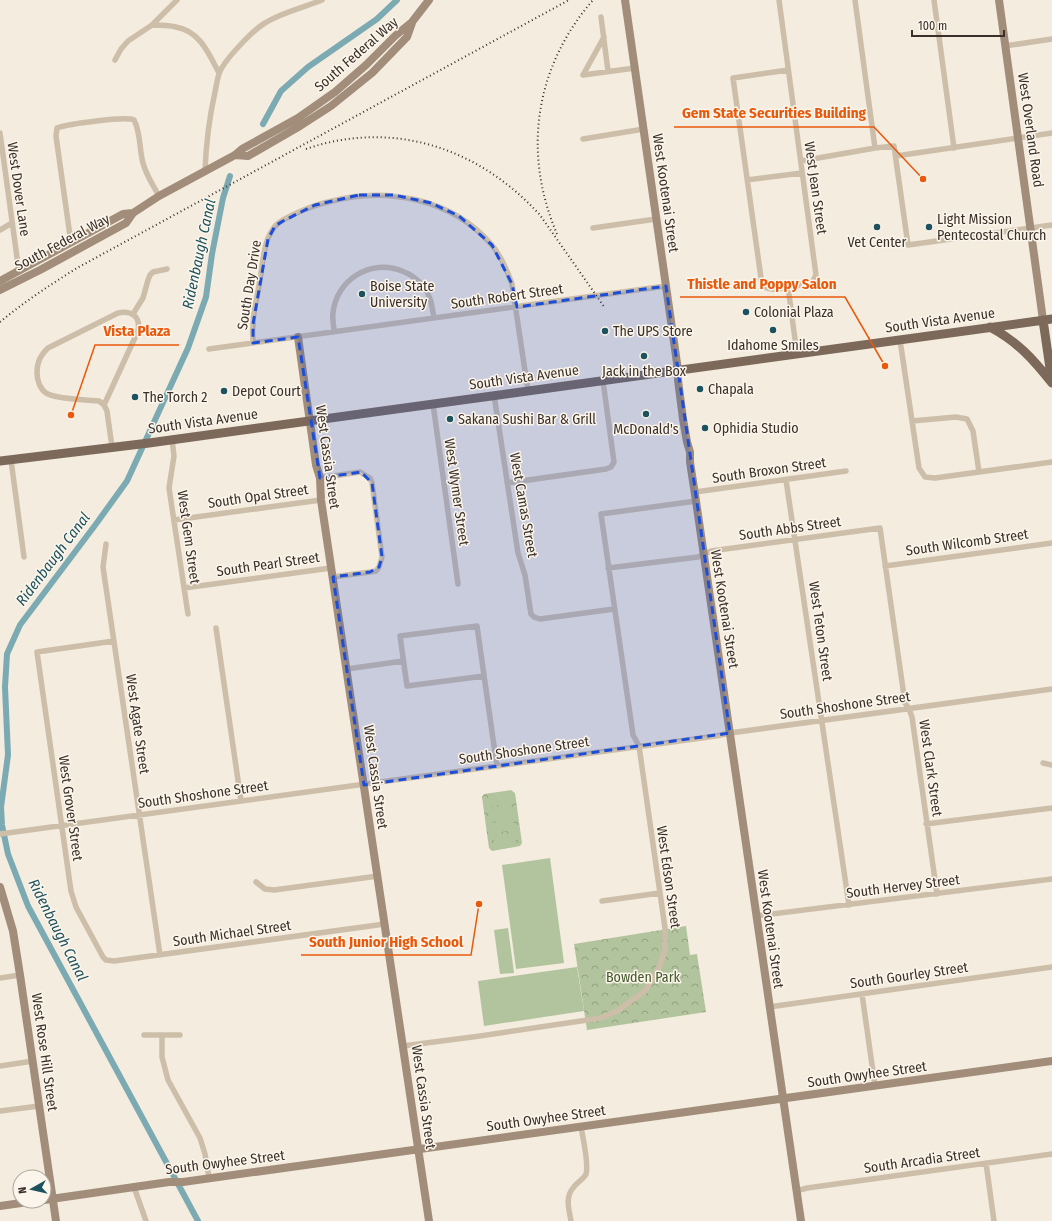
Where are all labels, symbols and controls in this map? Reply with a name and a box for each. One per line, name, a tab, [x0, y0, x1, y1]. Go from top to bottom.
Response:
scale bar	[912, 12, 1004, 38]
street label: South Federal Way	[311, 13, 402, 95]
text: 100 m	[918, 19, 947, 33]
street label: West Overland Road	[1014, 72, 1047, 188]
callout: Gem State Securities Building	[674, 100, 874, 127]
text: Gem State Securities Building	[682, 104, 867, 122]
street label: West Kootenai Street	[649, 133, 682, 254]
street label: West Jean Street	[801, 140, 830, 236]
street label: West Dover Lane	[3, 141, 34, 237]
water label: Ridenbaugh Canal	[179, 197, 219, 311]
street label: South Federal Way	[12, 210, 113, 275]
place label: Light Mission Pentecostal Church	[937, 211, 1046, 244]
marker: Vet Center	[872, 222, 882, 232]
marker: Light Mission Pentecostal Church	[924, 222, 934, 232]
place label: Vet Center	[848, 234, 907, 251]
street label: South Day Drive	[234, 239, 265, 331]
callout: Thistle and Poppy Salon	[680, 270, 845, 297]
text: Thistle and Poppy Salon	[687, 275, 837, 293]
place label: Boise State University	[370, 278, 434, 311]
street label: South Robert Street	[450, 280, 565, 313]
marker: Boise State University	[357, 289, 367, 299]
place label: Colonial Plaza	[754, 304, 834, 321]
street label: South Vista Avenue	[884, 304, 996, 337]
marker: Colonial Plaza	[741, 307, 751, 317]
callout: Vista Plaza	[95, 318, 179, 345]
text: Vista Plaza	[102, 322, 171, 340]
place label: The UPS Store	[613, 323, 693, 340]
marker: Idahome Smiles	[768, 325, 778, 335]
marker: The UPS Store	[600, 326, 610, 336]
place label: Idahome Smiles	[727, 337, 819, 354]
marker: Jack in the Box	[639, 351, 649, 361]
street label: South Vista Avenue	[468, 361, 580, 394]
place label: Jack in the Box	[602, 363, 687, 380]
place label: Chapala	[708, 381, 754, 398]
place label: Depot Court	[232, 383, 301, 400]
marker: Chapala	[695, 384, 705, 394]
marker: Depot Court	[219, 386, 229, 396]
place label: The Torch 2	[143, 389, 207, 406]
marker: The Torch 2	[130, 392, 140, 402]
street label: West Cassia Street	[312, 404, 343, 511]
street label: South Vista Avenue	[147, 405, 259, 438]
marker: McDonald's	[641, 409, 651, 419]
place label: Sakana Sushi Bar & Grill	[458, 411, 596, 428]
marker: Sakana Sushi Bar & Grill	[445, 414, 455, 424]
place label: Ophidia Studio	[713, 420, 799, 437]
place label: McDonald's	[613, 421, 679, 438]
marker: Ophidia Studio	[700, 423, 710, 433]
street label: West Wymer Street	[441, 437, 473, 547]
street label: West Camas Street	[506, 451, 541, 559]
street label: South Broxon Street	[711, 454, 827, 487]
street label: South Opal Street	[207, 481, 310, 512]
street label: West Gem Street	[174, 489, 204, 585]
water label: Ridenbaugh Canal	[12, 509, 94, 609]
street label: South Abbs Street	[738, 513, 843, 544]
street label: South Wilcomb Street	[905, 525, 1030, 560]
street label: South Pearl Street	[216, 549, 321, 580]
street label: West Kootenai Street	[707, 549, 742, 670]
street label: West Teton Street	[805, 580, 836, 682]
street label: West Agate Street	[122, 673, 153, 775]
street label: South Shoshone Street	[779, 688, 912, 723]
street label: West Clark Street	[915, 719, 946, 818]
street label: West Cassia Street	[360, 724, 391, 831]
street label: South Shoshone Street	[458, 733, 591, 768]
street label: West Grover Street	[55, 754, 86, 862]
street label: South Shoshone Street	[137, 777, 270, 812]
street label: West Edson Street	[653, 825, 684, 930]
street label: West Kootenai Street	[754, 869, 787, 990]
street label: South Hervey Street	[845, 871, 961, 902]
water label: Ridenbaugh Canal	[25, 876, 91, 984]
street label: South Michael Street	[172, 917, 293, 950]
callout: South Junior High School	[301, 928, 471, 955]
text: South Junior High School	[309, 933, 464, 951]
street label: South Gourley Street	[849, 959, 970, 992]
park label: Bowden Park	[606, 969, 681, 986]
street label: West Rose Hill Street	[28, 992, 61, 1113]
street label: West Cassia Street	[408, 1044, 439, 1151]
street label: South Owyhee Street	[806, 1058, 928, 1091]
street label: South Owyhee Street	[485, 1102, 607, 1135]
street label: South Arcadia Street	[863, 1144, 982, 1177]
street label: South Owyhee Street	[164, 1147, 286, 1178]
north arrow	[12, 1169, 52, 1209]
text: N	[16, 1186, 29, 1194]

